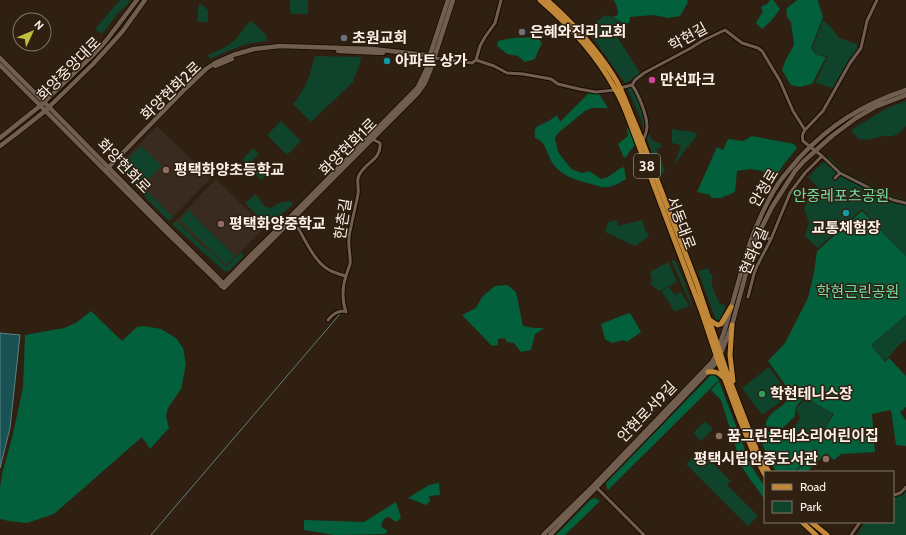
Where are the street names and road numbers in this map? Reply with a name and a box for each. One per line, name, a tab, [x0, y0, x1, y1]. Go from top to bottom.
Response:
street label: 학현길	[666, 19, 710, 55]
street label: 화양중앙대로	[33, 33, 105, 105]
street label: 화양현화2로	[137, 58, 205, 124]
street label: 화양현화1로	[316, 115, 380, 179]
street label: 화양현화로	[94, 135, 154, 197]
road number: 38	[634, 154, 660, 178]
street label: 안청로	[746, 166, 782, 210]
street label: 서동대로	[663, 194, 699, 252]
street label: 한촌길	[331, 197, 355, 241]
street label: 현화6길	[736, 225, 772, 277]
street label: 안현로서9길	[614, 378, 680, 446]

